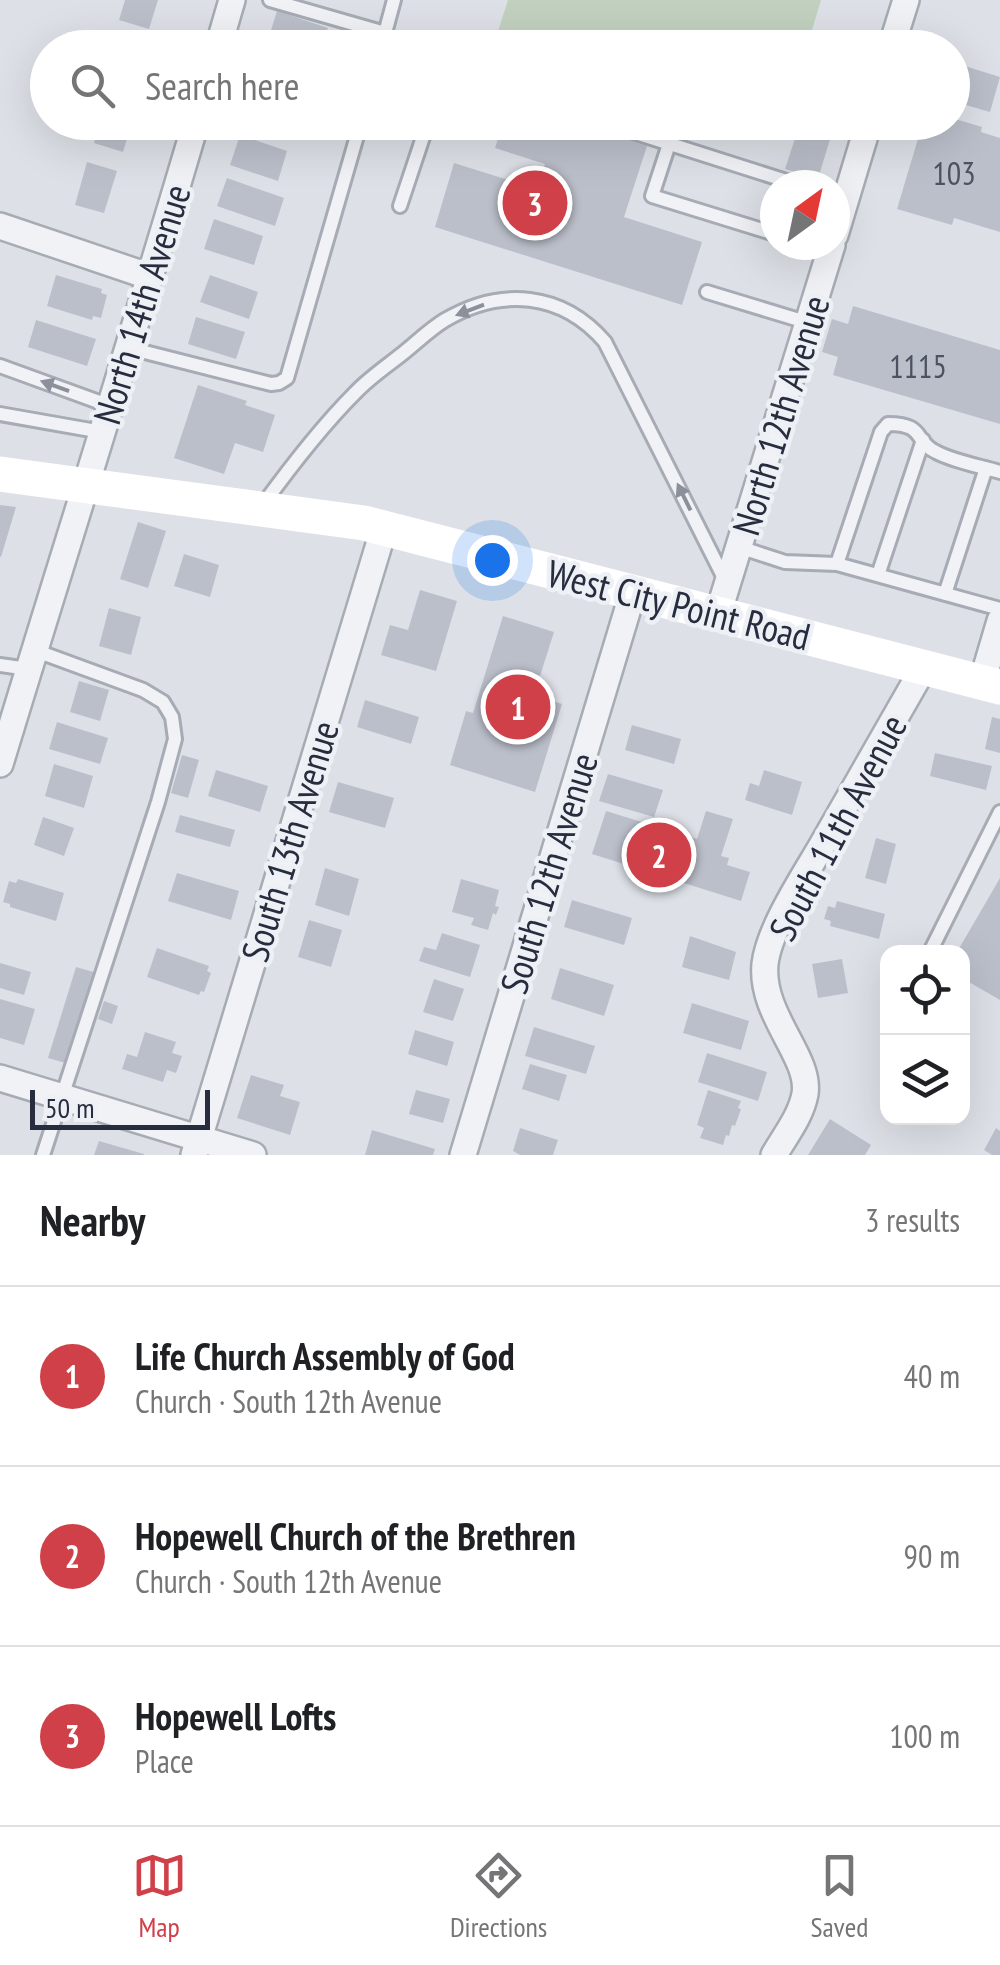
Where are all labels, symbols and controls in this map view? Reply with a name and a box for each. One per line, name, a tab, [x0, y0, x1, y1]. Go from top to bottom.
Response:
search box	[30, 30, 970, 140]
icon: search	[65, 58, 120, 113]
text: Search here	[145, 61, 299, 110]
house number: 103	[932, 152, 976, 194]
pin: 3	[502, 166, 568, 240]
north arrow	[760, 170, 850, 260]
street label: North 14th Avenue	[81, 178, 201, 430]
street label: North 12th Avenue	[720, 289, 840, 541]
one-way arrow	[454, 302, 484, 318]
house number: 1115	[889, 345, 947, 387]
one-way arrow	[39, 378, 69, 393]
one-way arrow	[676, 482, 693, 511]
your location	[467, 535, 518, 586]
street label: West City Point Road	[543, 548, 815, 660]
pin: 1	[486, 670, 550, 744]
street label: South 11th Avenue	[757, 706, 917, 948]
street label: South 13th Avenue	[229, 715, 349, 967]
street label: South 12th Avenue	[488, 747, 608, 999]
pin: 2	[626, 818, 692, 892]
map controls	[880, 945, 970, 1125]
button: locate	[880, 945, 970, 1035]
button: layers	[880, 1035, 970, 1125]
scale bar	[30, 1085, 210, 1130]
text: 50 m	[45, 1089, 94, 1126]
text: Nearby	[40, 1193, 145, 1248]
text: 3 results	[865, 1199, 960, 1241]
text: Life Church Assembly of God	[135, 1331, 515, 1380]
text: 1	[65, 1355, 80, 1397]
text: 40 m	[904, 1355, 960, 1397]
text: Church · South 12th Avenue	[135, 1380, 442, 1422]
text: Hopewell Church of the Brethren	[135, 1511, 576, 1560]
text: 2	[65, 1535, 80, 1577]
text: 90 m	[904, 1535, 960, 1577]
text: Church · South 12th Avenue	[135, 1560, 442, 1602]
text: Hopewell Lofts	[135, 1691, 336, 1740]
text: 3	[65, 1715, 80, 1757]
text: 100 m	[889, 1715, 960, 1757]
text: Place	[135, 1740, 194, 1782]
tab: Map	[132, 1848, 187, 1945]
tab: Directions	[450, 1848, 547, 1945]
tab: Saved	[811, 1848, 868, 1945]

